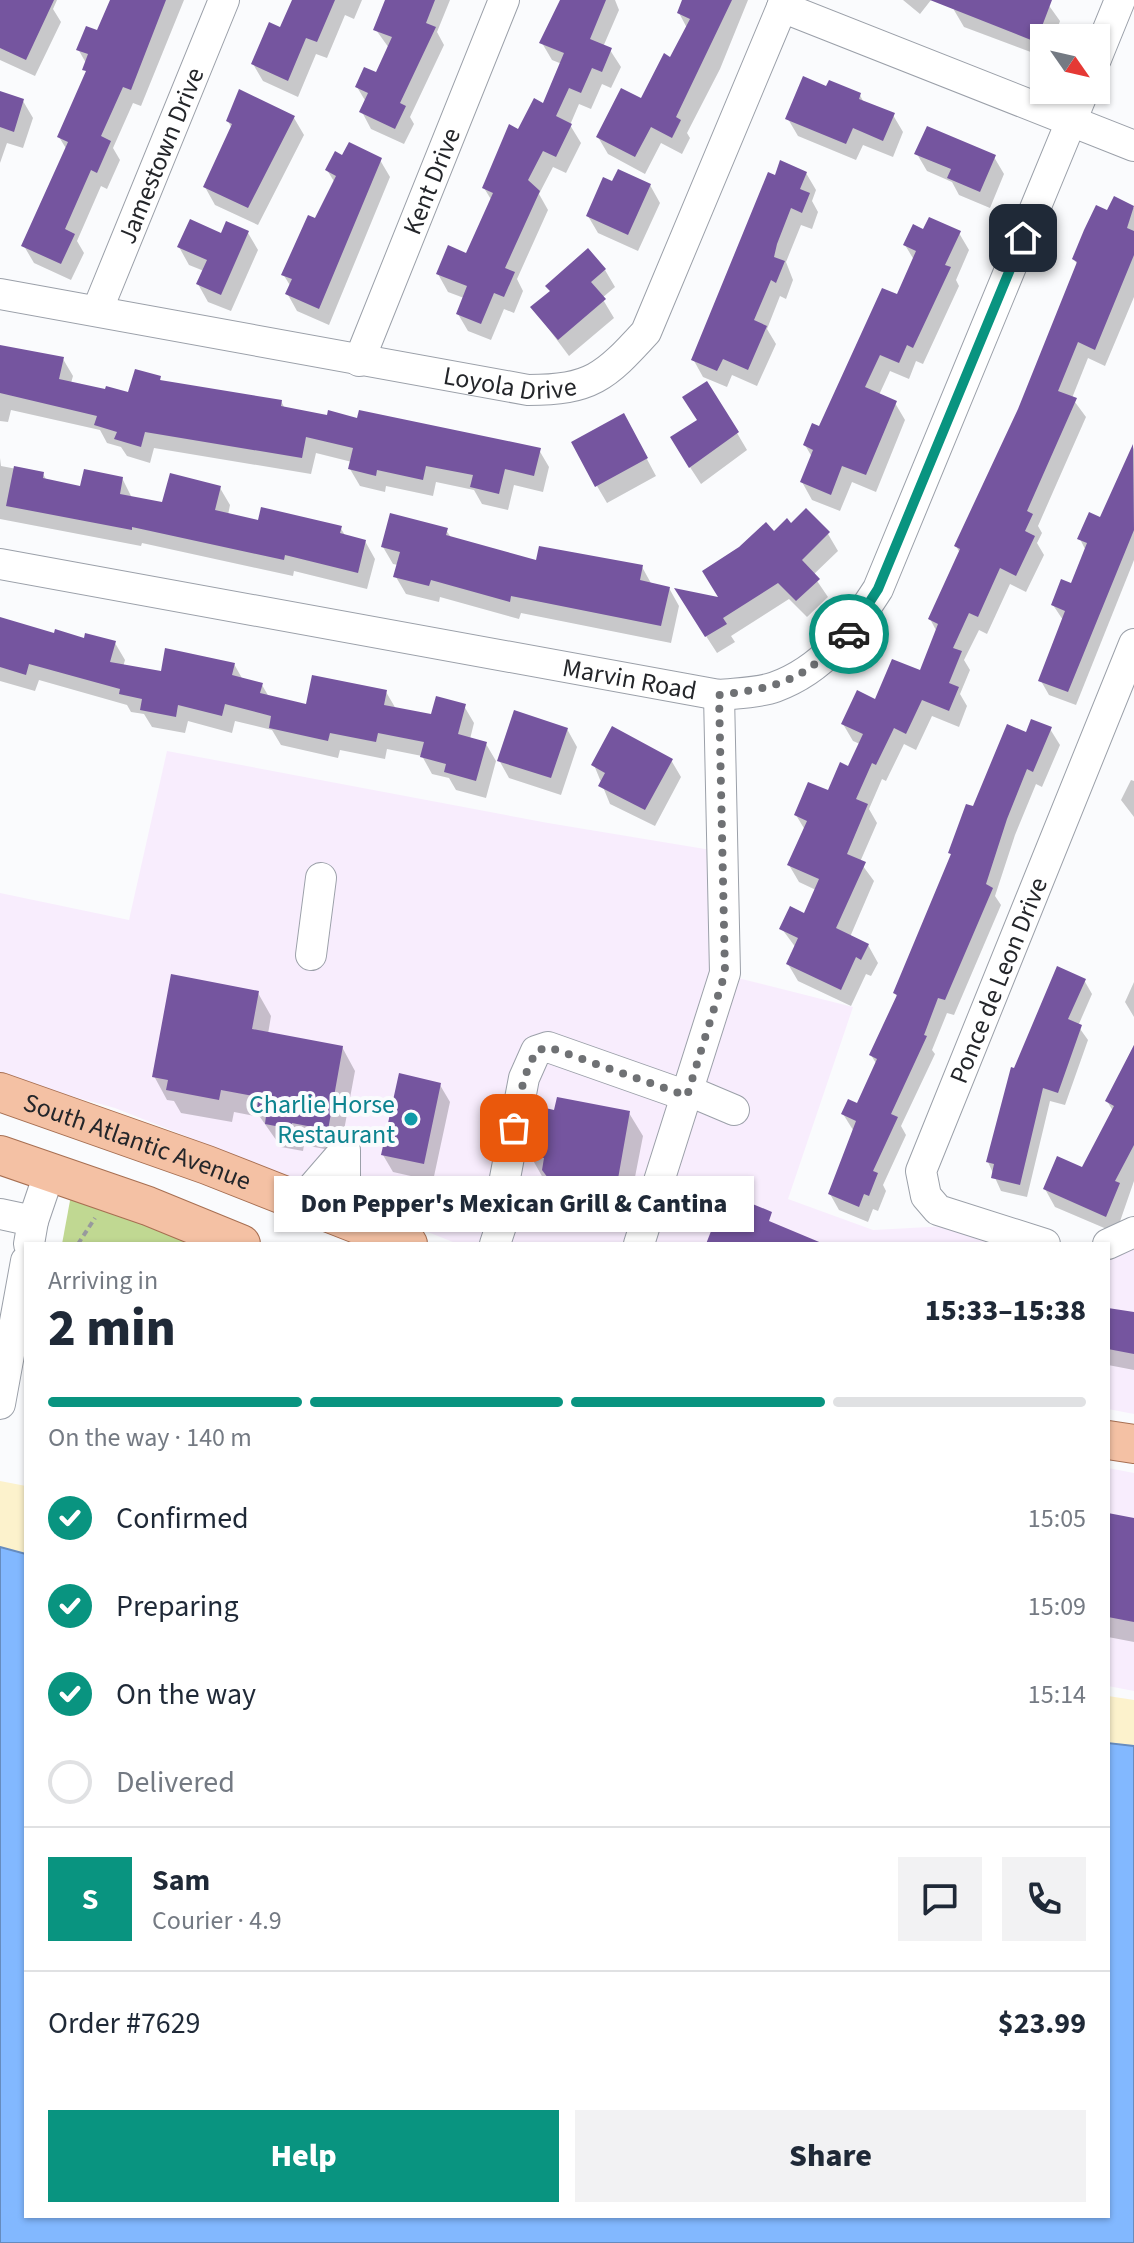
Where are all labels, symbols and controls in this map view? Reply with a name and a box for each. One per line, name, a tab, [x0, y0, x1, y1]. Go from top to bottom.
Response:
north arrow	[1030, 24, 1110, 104]
map controls	[1030, 24, 1110, 104]
street label: Jamestown Drive	[108, 62, 213, 249]
street label: Kent Drive	[393, 122, 469, 240]
pin	[989, 204, 1057, 272]
icon: home	[1001, 216, 1045, 260]
street label: Loyola Drive	[441, 356, 580, 410]
courier	[809, 594, 889, 674]
icon: car	[827, 612, 871, 656]
street label: Marvin Road	[560, 648, 700, 709]
street label: Ponce de Leon Drive	[940, 871, 1056, 1089]
street label: South Atlantic Avenue	[19, 1083, 257, 1199]
place label: Charlie Horse Restaurant	[249, 1086, 395, 1153]
pin	[480, 1094, 548, 1162]
icon: bag	[492, 1106, 536, 1150]
marker: Charlie Horse Restaurant	[402, 1110, 420, 1128]
callout: Don Pepper's Mexican Grill & Cantina	[274, 1176, 754, 1232]
text: Don Pepper's Mexican Grill & Cantina	[301, 1185, 727, 1222]
text: Arriving in	[48, 1262, 158, 1299]
text: 15:33–15:38	[925, 1289, 1086, 1332]
text: 2 min	[48, 1292, 176, 1366]
text: On the way · 140 m	[48, 1419, 252, 1456]
icon: check	[48, 1496, 92, 1540]
text: Confirmed	[116, 1497, 249, 1540]
text: 15:05	[1028, 1500, 1086, 1537]
icon: check	[48, 1584, 92, 1628]
text: Preparing	[116, 1585, 239, 1628]
text: 15:09	[1028, 1588, 1086, 1625]
icon: check	[48, 1672, 92, 1716]
text: On the way	[116, 1673, 256, 1716]
text: 15:14	[1028, 1676, 1086, 1713]
text: Delivered	[116, 1761, 235, 1804]
button: chat	[898, 1857, 982, 1941]
button: phone	[1002, 1857, 1086, 1941]
text: Sam	[152, 1859, 210, 1902]
text: S	[82, 1878, 98, 1921]
text: Courier · 4.9	[152, 1902, 282, 1939]
text: Order #7629	[48, 2002, 201, 2045]
text: $23.99	[998, 2002, 1086, 2045]
button: Help	[48, 2110, 559, 2202]
button: Share	[575, 2110, 1086, 2202]

